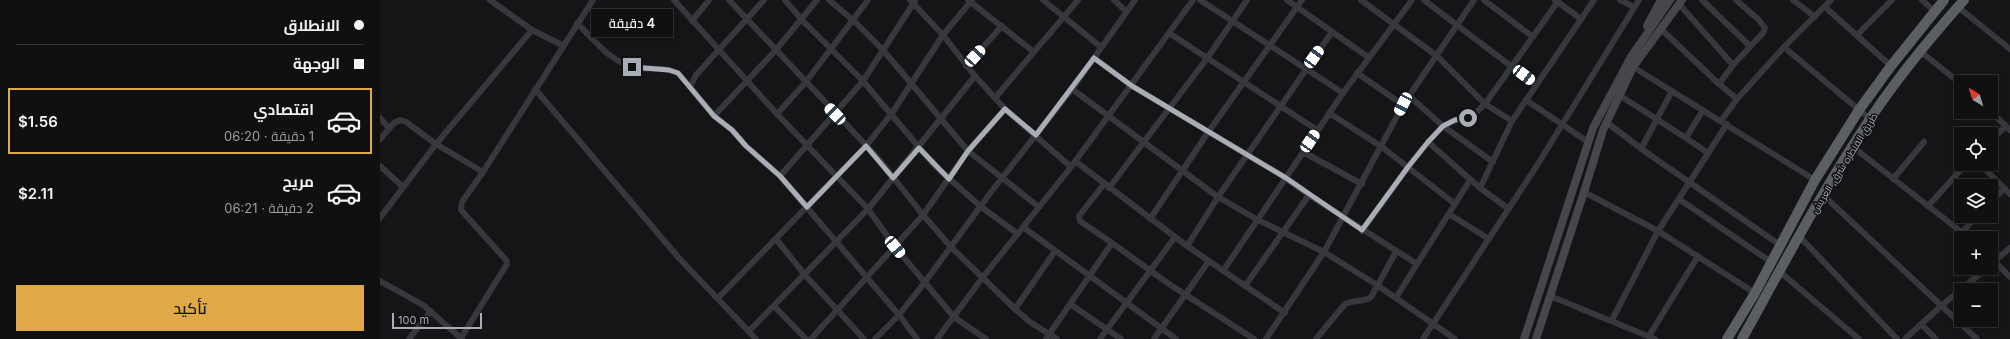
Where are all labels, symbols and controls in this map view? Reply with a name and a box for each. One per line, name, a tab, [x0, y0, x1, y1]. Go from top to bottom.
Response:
callout: 4 دقيقة	[591, 9, 673, 37]
text: 4 دقيقة	[609, 15, 655, 31]
text: الانطلاق	[284, 16, 340, 35]
car	[963, 43, 987, 69]
car	[1302, 44, 1326, 70]
text: الوجهة	[293, 54, 340, 73]
route end	[623, 58, 641, 76]
car	[1511, 63, 1537, 87]
north arrow	[1954, 75, 1998, 119]
map controls	[1954, 75, 1998, 327]
car	[1392, 91, 1414, 117]
text: اقتصادي	[254, 100, 314, 119]
car	[822, 101, 848, 127]
icon: car	[326, 103, 362, 139]
route start	[1459, 109, 1477, 127]
street label: طريق القنطره شرق, العريش	[1808, 111, 1881, 216]
text: $1.56	[18, 112, 58, 131]
button: locate	[1954, 127, 1998, 171]
text: 1 دقيقة · 06:20	[224, 128, 314, 144]
car	[1298, 128, 1322, 154]
text: مريح	[282, 172, 314, 191]
icon: car	[326, 175, 362, 211]
button: layers	[1954, 179, 1998, 223]
text: $2.11	[18, 184, 53, 203]
text: 2 دقيقة · 06:21	[224, 200, 314, 216]
button: +	[1954, 231, 1998, 275]
car	[883, 234, 907, 260]
button: −	[1954, 283, 1998, 327]
button: تأكيد	[16, 285, 364, 331]
scale bar	[392, 311, 482, 330]
text: 100 m	[398, 313, 429, 327]

